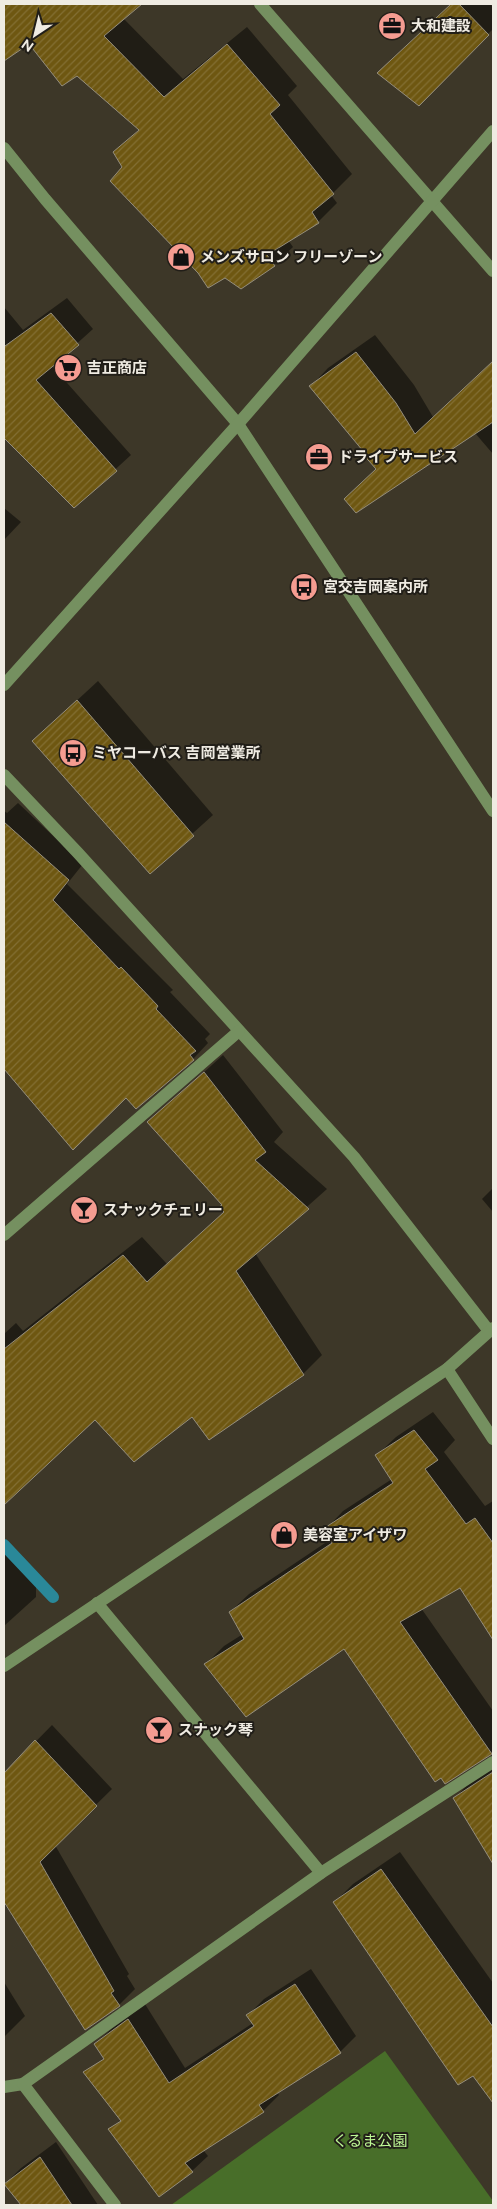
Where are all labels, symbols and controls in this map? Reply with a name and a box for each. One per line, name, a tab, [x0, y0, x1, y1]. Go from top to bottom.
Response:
north arrow	[10, 10, 60, 60]
office icon: 大和建設	[377, 11, 407, 41]
place label: 大和建設	[411, 17, 471, 35]
text: N	[19, 36, 37, 55]
shop icon: メンズサロン フリーゾーン	[166, 242, 196, 272]
place label: メンズサロン フリーゾーン	[200, 248, 383, 266]
supermarket icon: 吉正商店	[53, 353, 83, 383]
place label: 吉正商店	[87, 359, 147, 377]
office icon: ドライブサービス	[304, 442, 334, 472]
place label: ドライブサービス	[338, 448, 458, 466]
bus stop icon: 宮交吉岡案内所	[289, 572, 319, 602]
place label: 宮交吉岡案内所	[323, 578, 428, 596]
bus stop icon: ミヤコーバス 吉岡営業所	[58, 738, 88, 768]
place label: ミヤコーバス 吉岡営業所	[92, 744, 260, 762]
bar icon: スナックチェリー	[69, 1195, 99, 1225]
place label: スナックチェリー	[103, 1201, 223, 1219]
shop icon: 美容室アイザワ	[269, 1520, 299, 1550]
place label: 美容室アイザワ	[303, 1526, 407, 1544]
bar icon: スナック琴	[144, 1715, 174, 1745]
place label: スナック琴	[178, 1721, 253, 1739]
park label: くるま公園	[333, 2132, 407, 2150]

